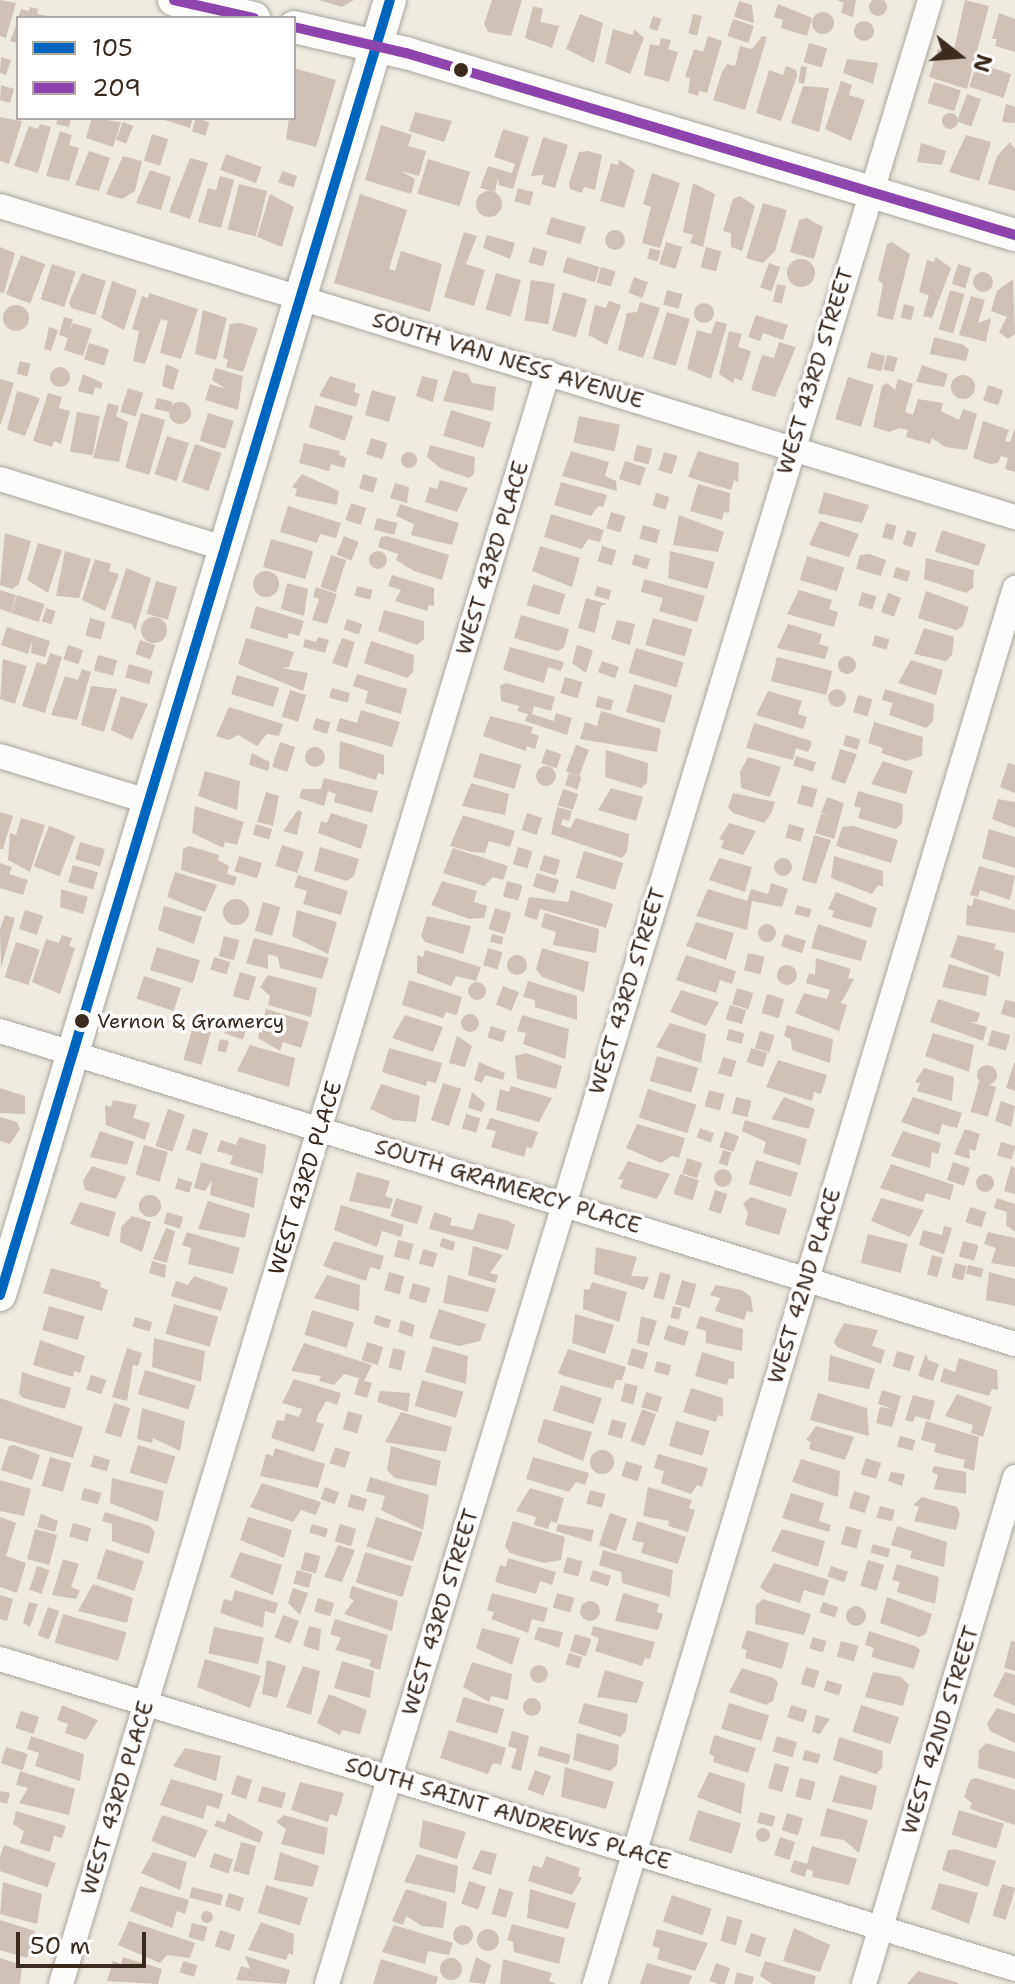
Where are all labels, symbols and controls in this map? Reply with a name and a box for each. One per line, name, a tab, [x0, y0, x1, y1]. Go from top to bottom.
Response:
legend	[16, 16, 296, 120]
north arrow	[919, 16, 999, 96]
text: 105	[92, 32, 133, 64]
text: N	[966, 51, 999, 76]
unlabelled marker	[453, 62, 469, 78]
text: 209	[92, 72, 141, 104]
street label: WEST 43RD STREET	[771, 264, 859, 478]
street label: SOUTH VAN NESS AVENUE	[369, 306, 647, 414]
street label: WEST 43RD PLACE	[450, 458, 534, 658]
street label: WEST 43RD STREET	[583, 884, 671, 1098]
place label: Vernon & Gramercy	[97, 1009, 284, 1033]
marker: Vernon & Gramercy	[74, 1013, 90, 1029]
street label: WEST 43RD PLACE	[263, 1078, 347, 1278]
street label: SOUTH GRAMERCY PLACE	[372, 1133, 644, 1239]
street label: WEST 42ND PLACE	[762, 1185, 846, 1387]
street label: WEST 43RD STREET	[396, 1505, 484, 1719]
street label: WEST 42ND STREET	[896, 1623, 984, 1837]
street label: WEST 43RD PLACE	[75, 1698, 159, 1898]
street label: SOUTH SAINT ANDREWS PLACE	[342, 1751, 674, 1875]
scale bar	[20, 1916, 150, 1966]
text: 50 m	[30, 1930, 90, 1962]

